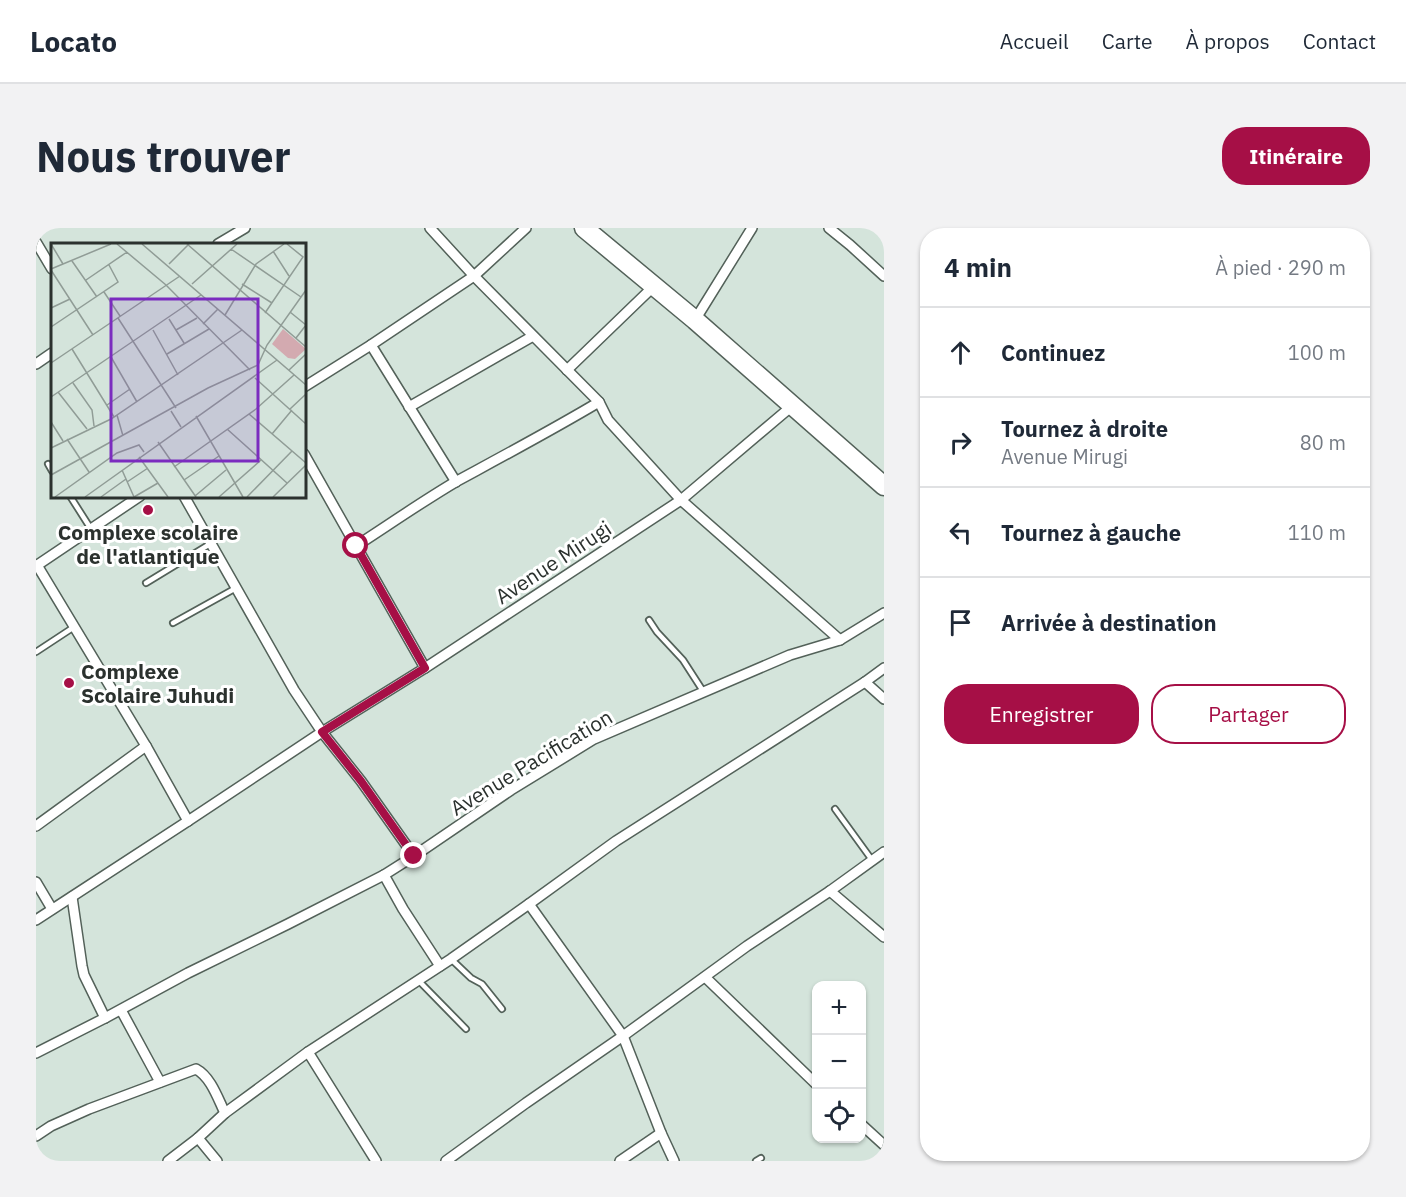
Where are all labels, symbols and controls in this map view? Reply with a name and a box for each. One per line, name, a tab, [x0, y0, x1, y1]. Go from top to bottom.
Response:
text: Locato	[30, 23, 117, 60]
text: Accueil	[1000, 27, 1069, 55]
text: Carte	[1102, 27, 1153, 55]
text: À propos	[1186, 27, 1270, 55]
text: Contact	[1303, 27, 1376, 55]
button: Itinéraire	[1222, 127, 1370, 185]
text: Nous trouver	[36, 129, 291, 184]
inset map	[51, 243, 306, 498]
text: 4 min	[944, 250, 1012, 284]
text: À pied · 290 m	[1215, 254, 1346, 281]
icon: ahead	[944, 336, 977, 369]
text: Continuez	[1001, 338, 1105, 367]
text: 100 m	[1288, 339, 1346, 366]
text: Tournez à droite	[1001, 414, 1168, 443]
icon: right	[944, 426, 977, 459]
text: 80 m	[1300, 429, 1346, 456]
text: Avenue Mirugi	[1001, 443, 1128, 470]
marker: Complexe scolaire de l'atlantique	[141, 503, 155, 517]
street label: Avenue Mirugi	[489, 514, 617, 610]
icon: left	[944, 516, 977, 549]
place label: Complexe scolaire de l'atlantique	[58, 518, 239, 570]
text: Tournez à gauche	[1001, 518, 1181, 547]
text: 110 m	[1288, 519, 1346, 546]
route start	[342, 532, 368, 558]
icon: arrive	[944, 606, 977, 639]
text: Arrivée à destination	[1001, 608, 1217, 637]
place label: Complexe Scolaire Juhudi	[81, 657, 234, 709]
marker: Complexe Scolaire Juhudi	[62, 676, 76, 690]
button: Enregistrer	[944, 684, 1139, 744]
button: Partager	[1151, 684, 1346, 744]
street label: Avenue Pacification	[445, 702, 617, 822]
route end	[400, 842, 426, 868]
map controls	[812, 981, 866, 1143]
button: +	[812, 981, 866, 1035]
button: −	[812, 1035, 866, 1089]
button: locate	[812, 1089, 866, 1143]

